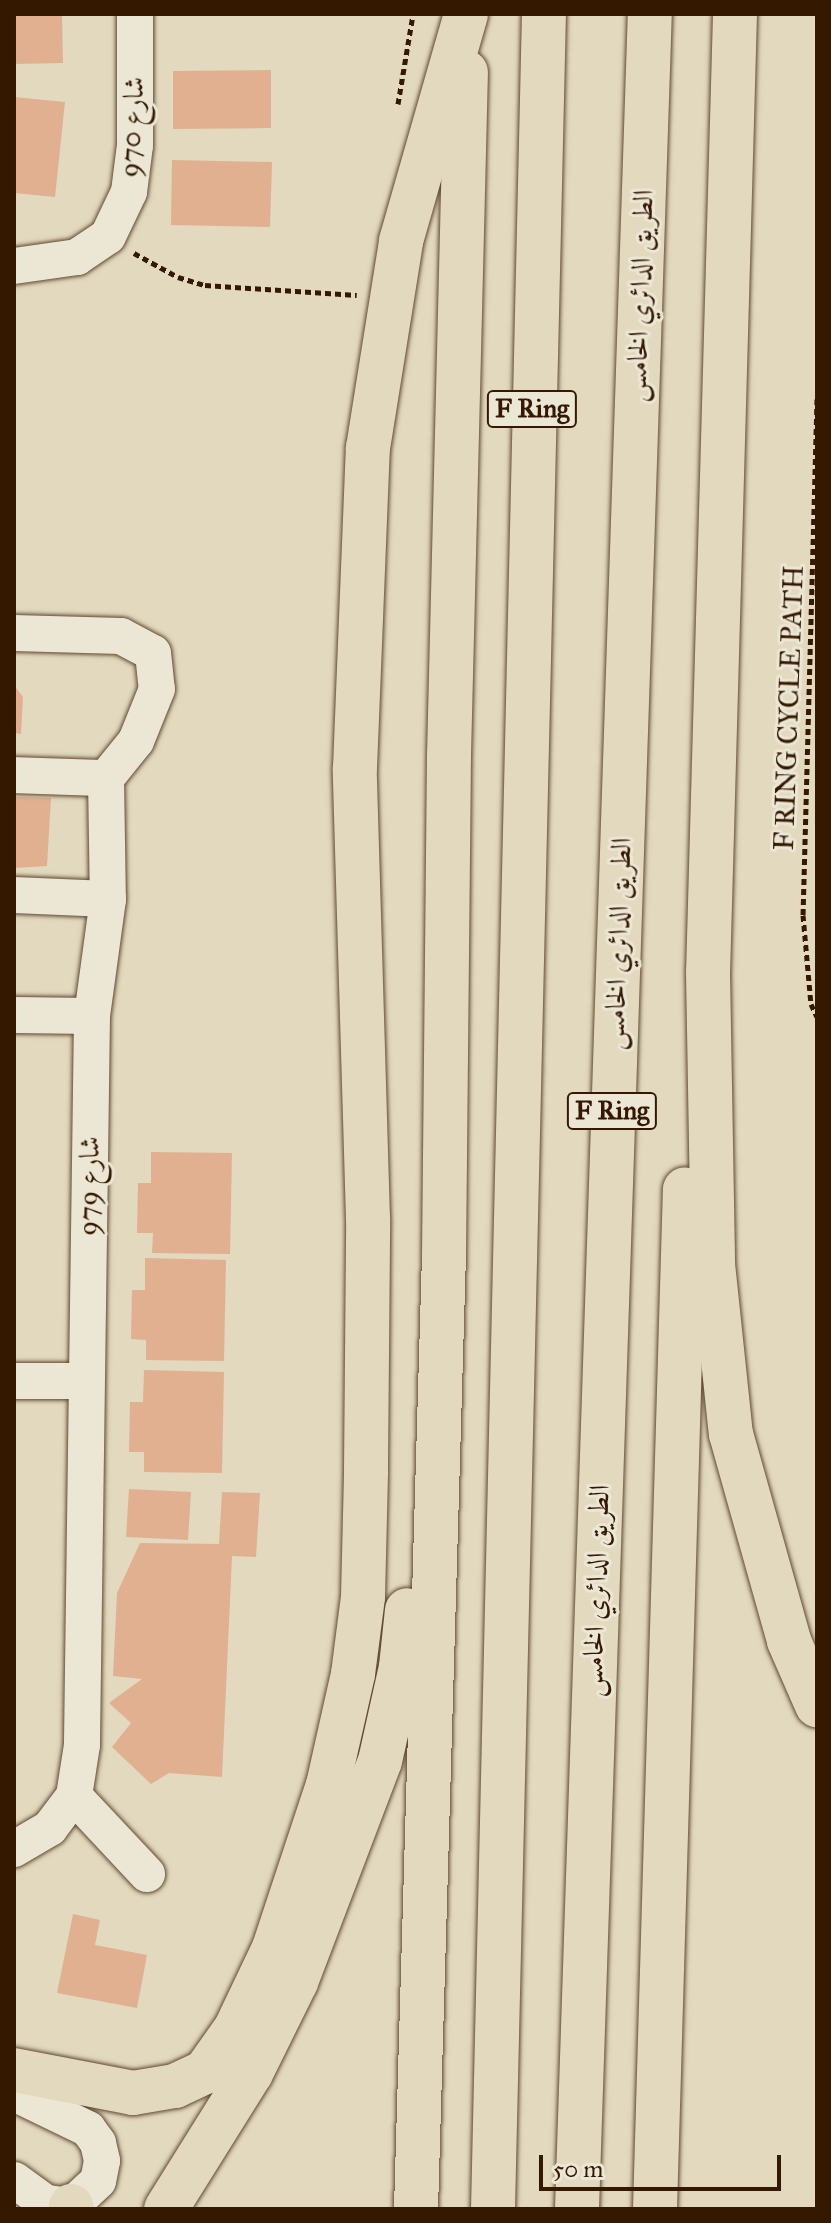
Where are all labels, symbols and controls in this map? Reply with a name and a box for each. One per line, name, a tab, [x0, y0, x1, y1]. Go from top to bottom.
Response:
street label: شارع 970	[113, 76, 151, 178]
street label: الطريق الدائري الخامس	[619, 189, 661, 403]
road number: F Ring	[486, 387, 578, 431]
street label: F RING CYCLE PATH	[767, 565, 811, 851]
street label: الطريق الدائري الخامس	[597, 837, 639, 1051]
road number: F Ring	[566, 1089, 658, 1133]
street label: شارع 979	[71, 1136, 107, 1236]
street label: الطريق الدائري الخامس	[575, 1484, 617, 1698]
scale bar	[543, 2139, 785, 2189]
text: 50 m	[553, 2154, 603, 2184]

